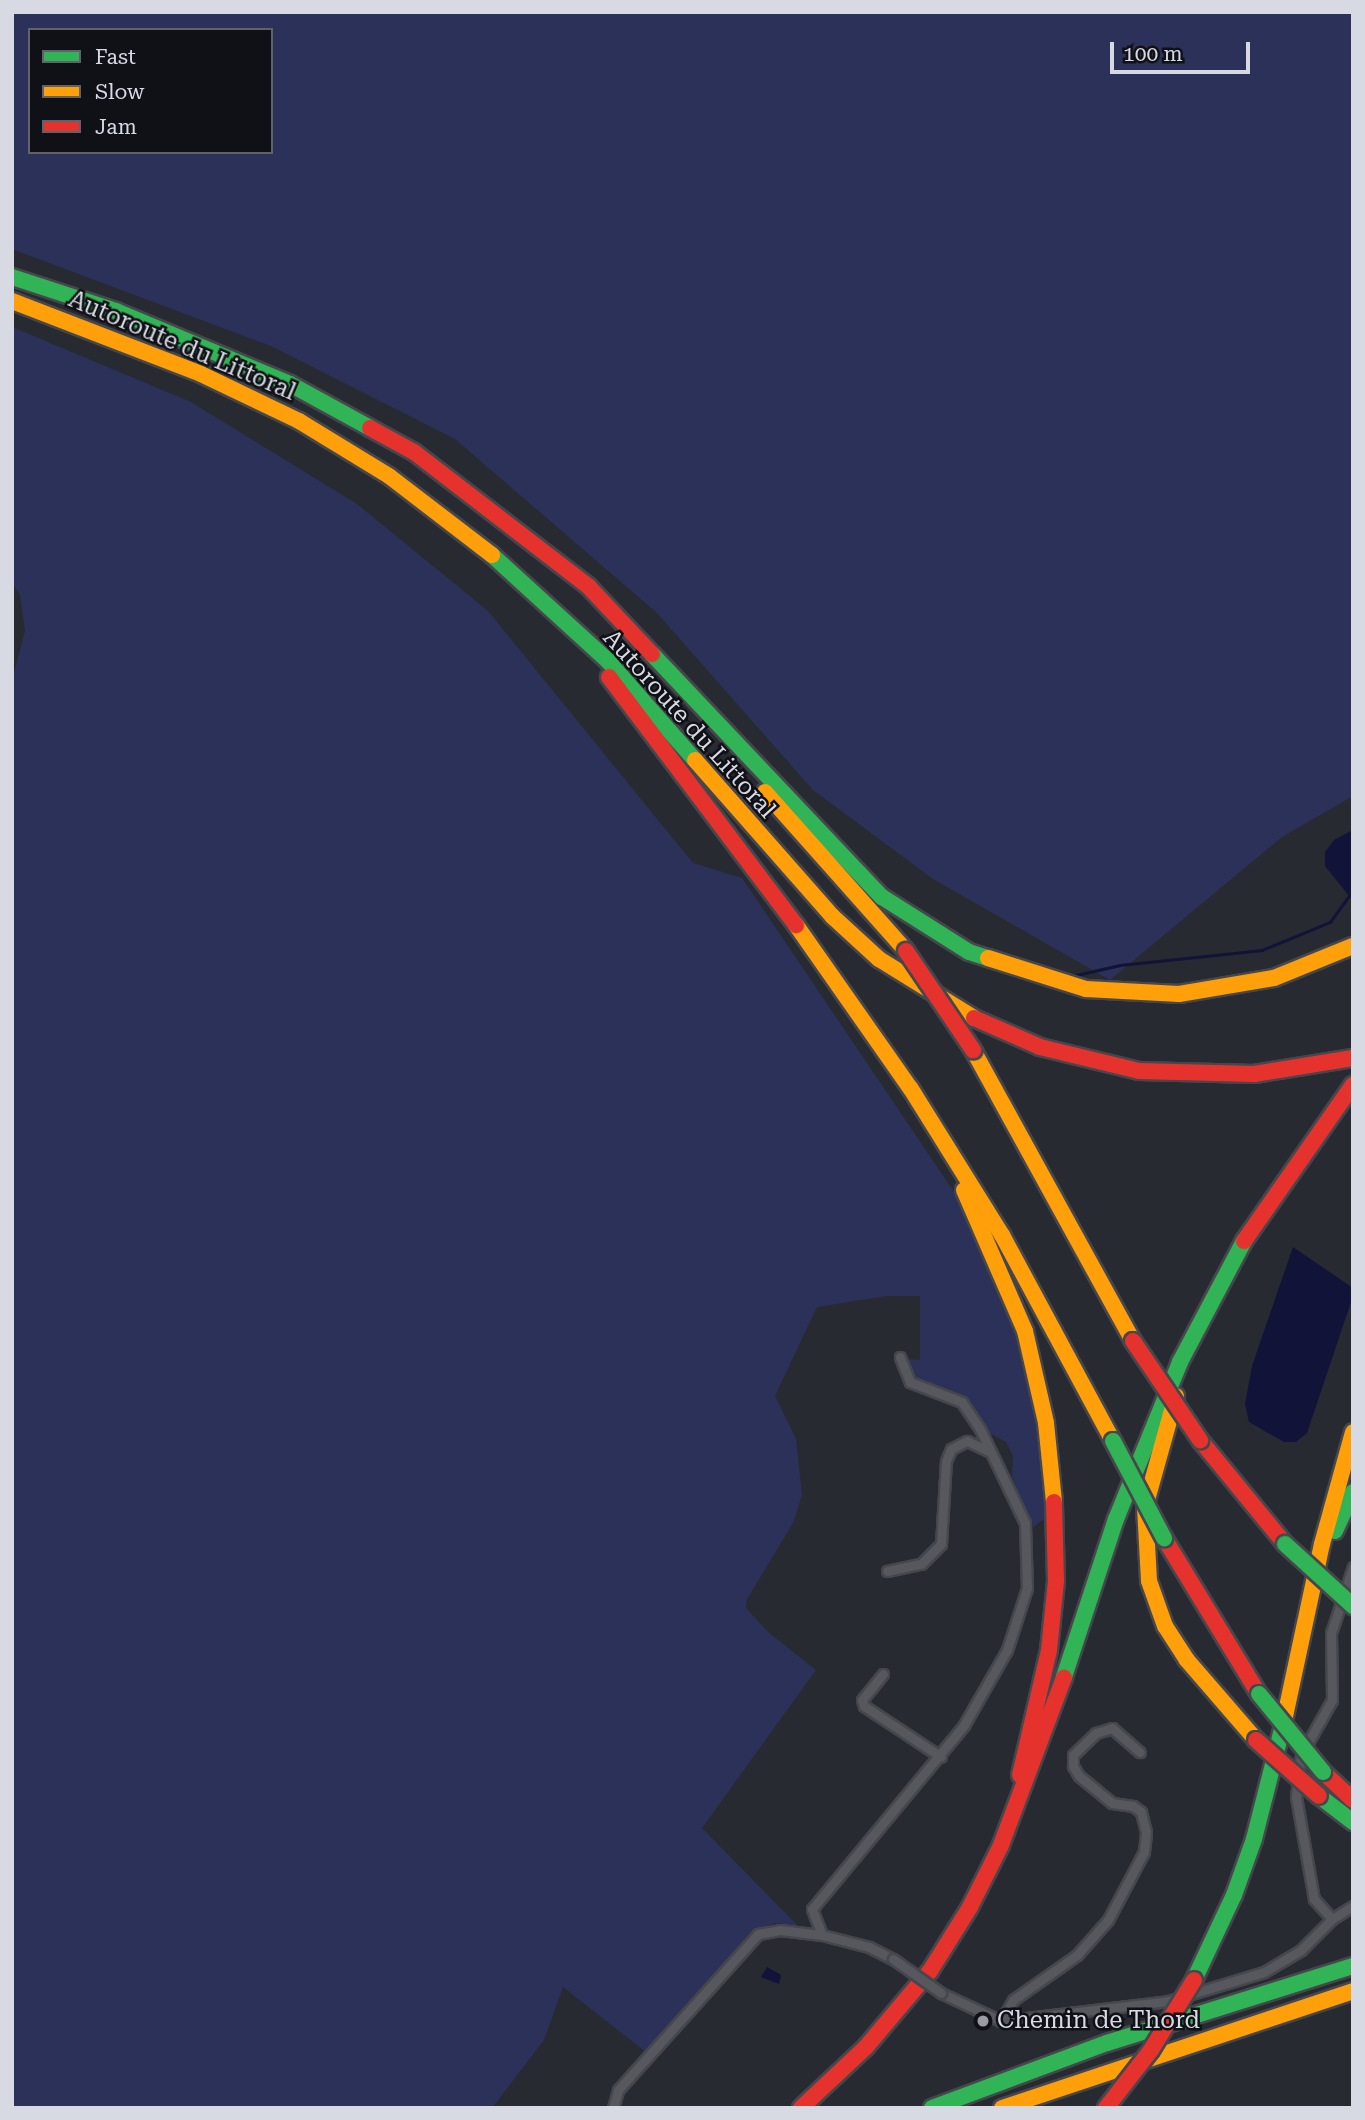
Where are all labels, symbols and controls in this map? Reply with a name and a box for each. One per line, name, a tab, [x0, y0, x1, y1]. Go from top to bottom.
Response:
legend	[28, 28, 273, 154]
scale bar	[1113, 28, 1253, 72]
text: 100 m	[1123, 42, 1183, 66]
text: Fast	[95, 45, 136, 69]
text: Slow	[95, 80, 144, 104]
text: Jam	[95, 115, 137, 139]
street label: Autoroute du Littoral	[64, 285, 300, 407]
street label: Autoroute du Littoral	[597, 624, 781, 824]
place label: Chemin de Thord	[997, 2007, 1200, 2035]
marker: Chemin de Thord	[975, 2013, 991, 2029]

